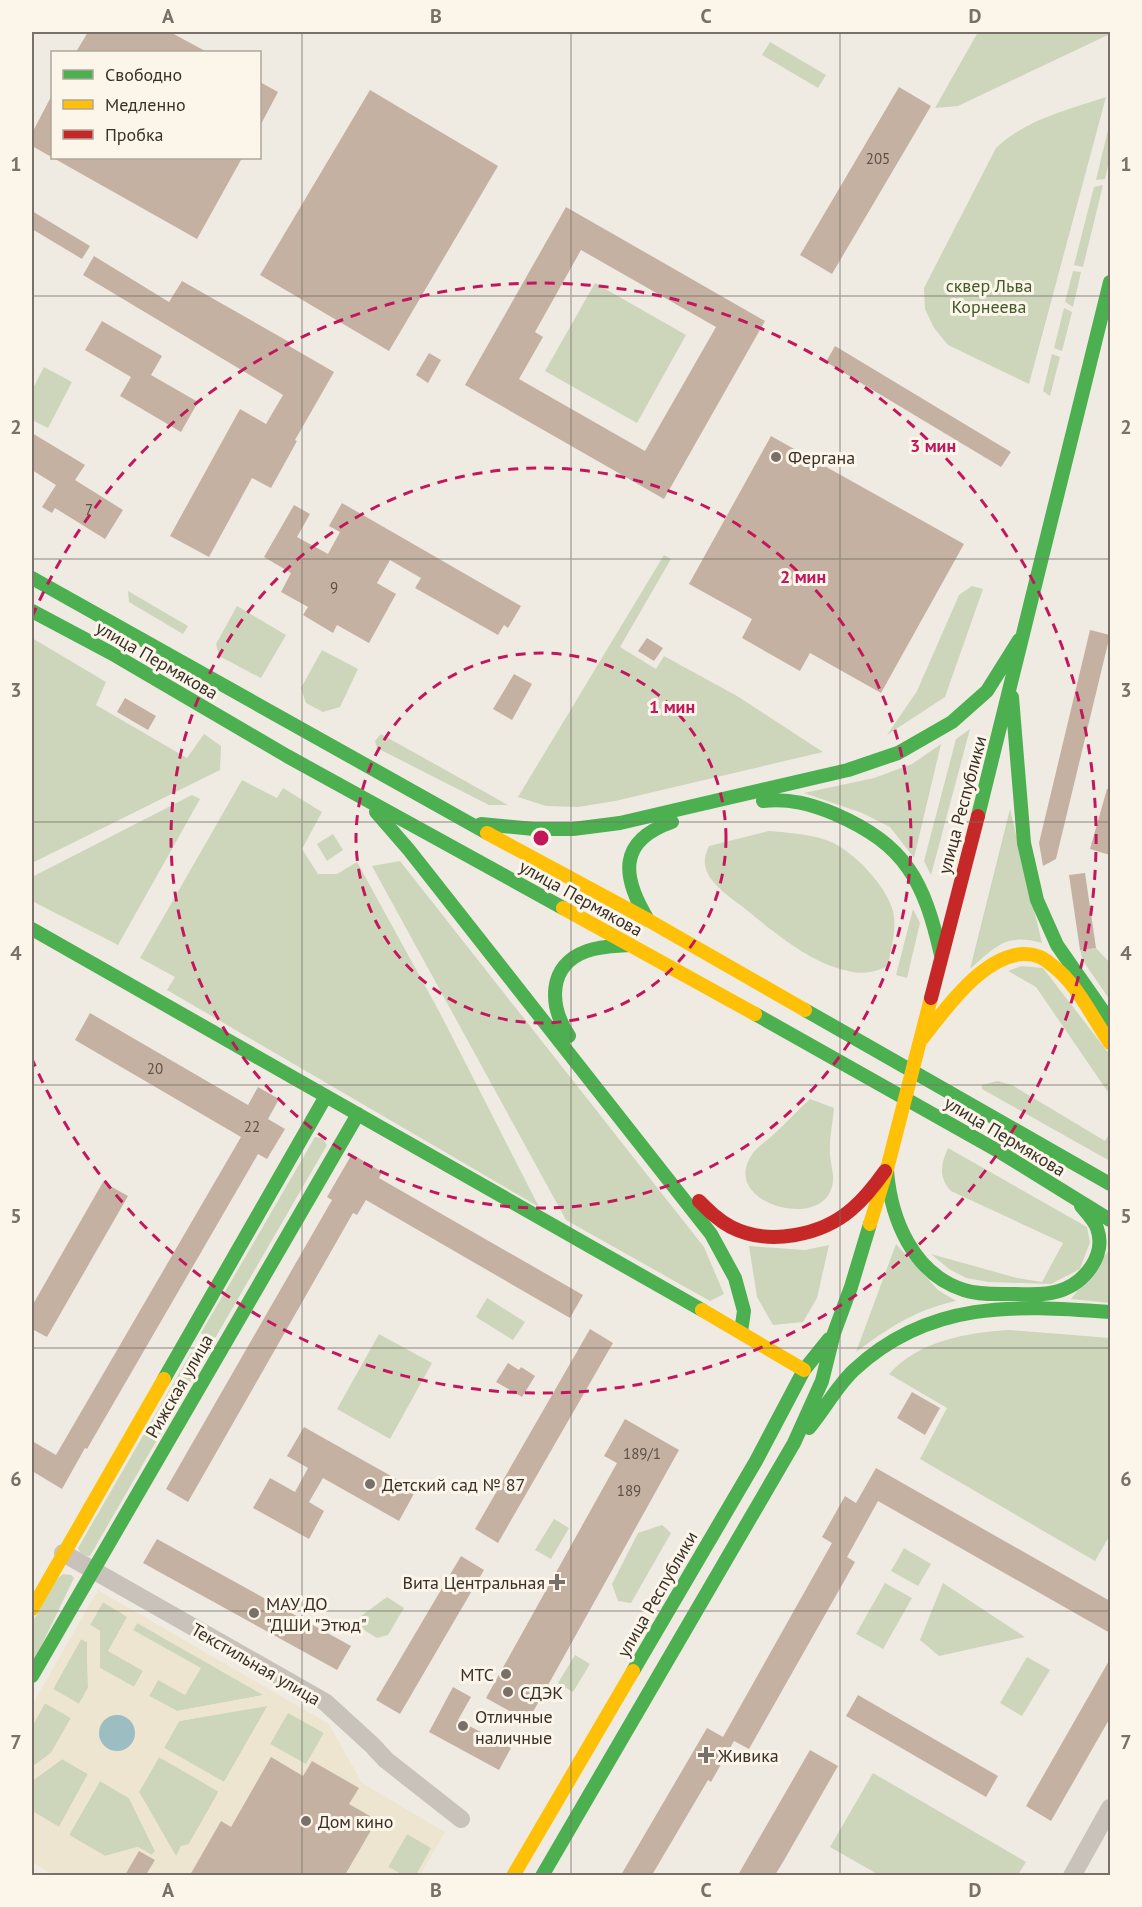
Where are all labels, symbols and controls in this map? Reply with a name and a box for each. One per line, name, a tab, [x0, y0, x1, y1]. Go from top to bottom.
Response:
text: A	[162, 3, 175, 29]
text: B	[430, 3, 442, 29]
text: C	[700, 3, 712, 29]
text: D	[969, 3, 982, 29]
legend	[51, 51, 261, 159]
text: Свободно	[105, 63, 182, 86]
text: Медленно	[105, 93, 186, 116]
text: Пробка	[105, 123, 163, 146]
house number: 205	[866, 149, 890, 168]
text: 1	[10, 151, 22, 177]
text: 1	[1120, 151, 1132, 177]
park label: сквер Льва Корнеева	[946, 274, 1032, 318]
text: 2	[10, 414, 22, 440]
text: 2	[1120, 414, 1132, 440]
text: 3 мин	[910, 434, 956, 457]
place label: Фергана	[788, 446, 855, 469]
marker: Фергана	[769, 450, 783, 464]
house number: 7	[85, 500, 93, 519]
text: 2 мин	[780, 565, 826, 588]
house number: 9	[330, 578, 338, 597]
street label: улица Пермякова	[92, 616, 222, 704]
text: 3	[10, 677, 22, 703]
text: 3	[1120, 677, 1132, 703]
text: 1 мин	[649, 695, 695, 718]
street label: улица Республики	[933, 733, 991, 877]
centre of rings	[531, 828, 551, 848]
street label: улица Пермякова	[515, 855, 647, 941]
text: 4	[10, 940, 22, 966]
text: 4	[1120, 940, 1132, 966]
house number: 20	[147, 1059, 163, 1078]
street label: улица Пермякова	[940, 1091, 1070, 1181]
house number: 22	[244, 1117, 260, 1136]
text: 5	[10, 1203, 22, 1229]
text: 5	[1120, 1203, 1132, 1229]
street label: Рижская улица	[140, 1330, 218, 1442]
house number: 189/1	[623, 1444, 661, 1463]
text: 6	[10, 1466, 22, 1492]
text: 6	[1120, 1466, 1132, 1492]
place label: Детский сад № 87	[382, 1473, 525, 1496]
marker: Детский сад № 87	[363, 1477, 377, 1491]
house number: 189	[617, 1481, 641, 1500]
street label: улица Республики	[612, 1527, 702, 1661]
place label: Вита Центральная	[403, 1571, 545, 1594]
marker: Вита Центральная	[550, 1575, 564, 1589]
place label: МАУ ДО "ДШИ "Этюд"	[266, 1592, 367, 1636]
marker: МАУ ДО "ДШИ "Этюд"	[247, 1606, 261, 1620]
street label: Текстильная улица	[187, 1618, 325, 1710]
place label: МТС	[460, 1663, 494, 1686]
marker: МТС	[499, 1667, 513, 1681]
place label: СДЭК	[520, 1681, 563, 1704]
marker: СДЭК	[501, 1685, 515, 1699]
place label: Отличные наличные	[475, 1705, 553, 1749]
marker: Отличные наличные	[456, 1719, 470, 1733]
text: 7	[10, 1729, 22, 1755]
text: 7	[1120, 1729, 1132, 1755]
place label: Живика	[717, 1744, 779, 1767]
marker: Живика	[699, 1748, 713, 1762]
place label: Дом кино	[318, 1810, 394, 1833]
marker: Дом кино	[299, 1814, 313, 1828]
text: A	[162, 1877, 175, 1903]
text: B	[430, 1877, 442, 1903]
text: C	[700, 1877, 712, 1903]
text: D	[969, 1877, 982, 1903]

